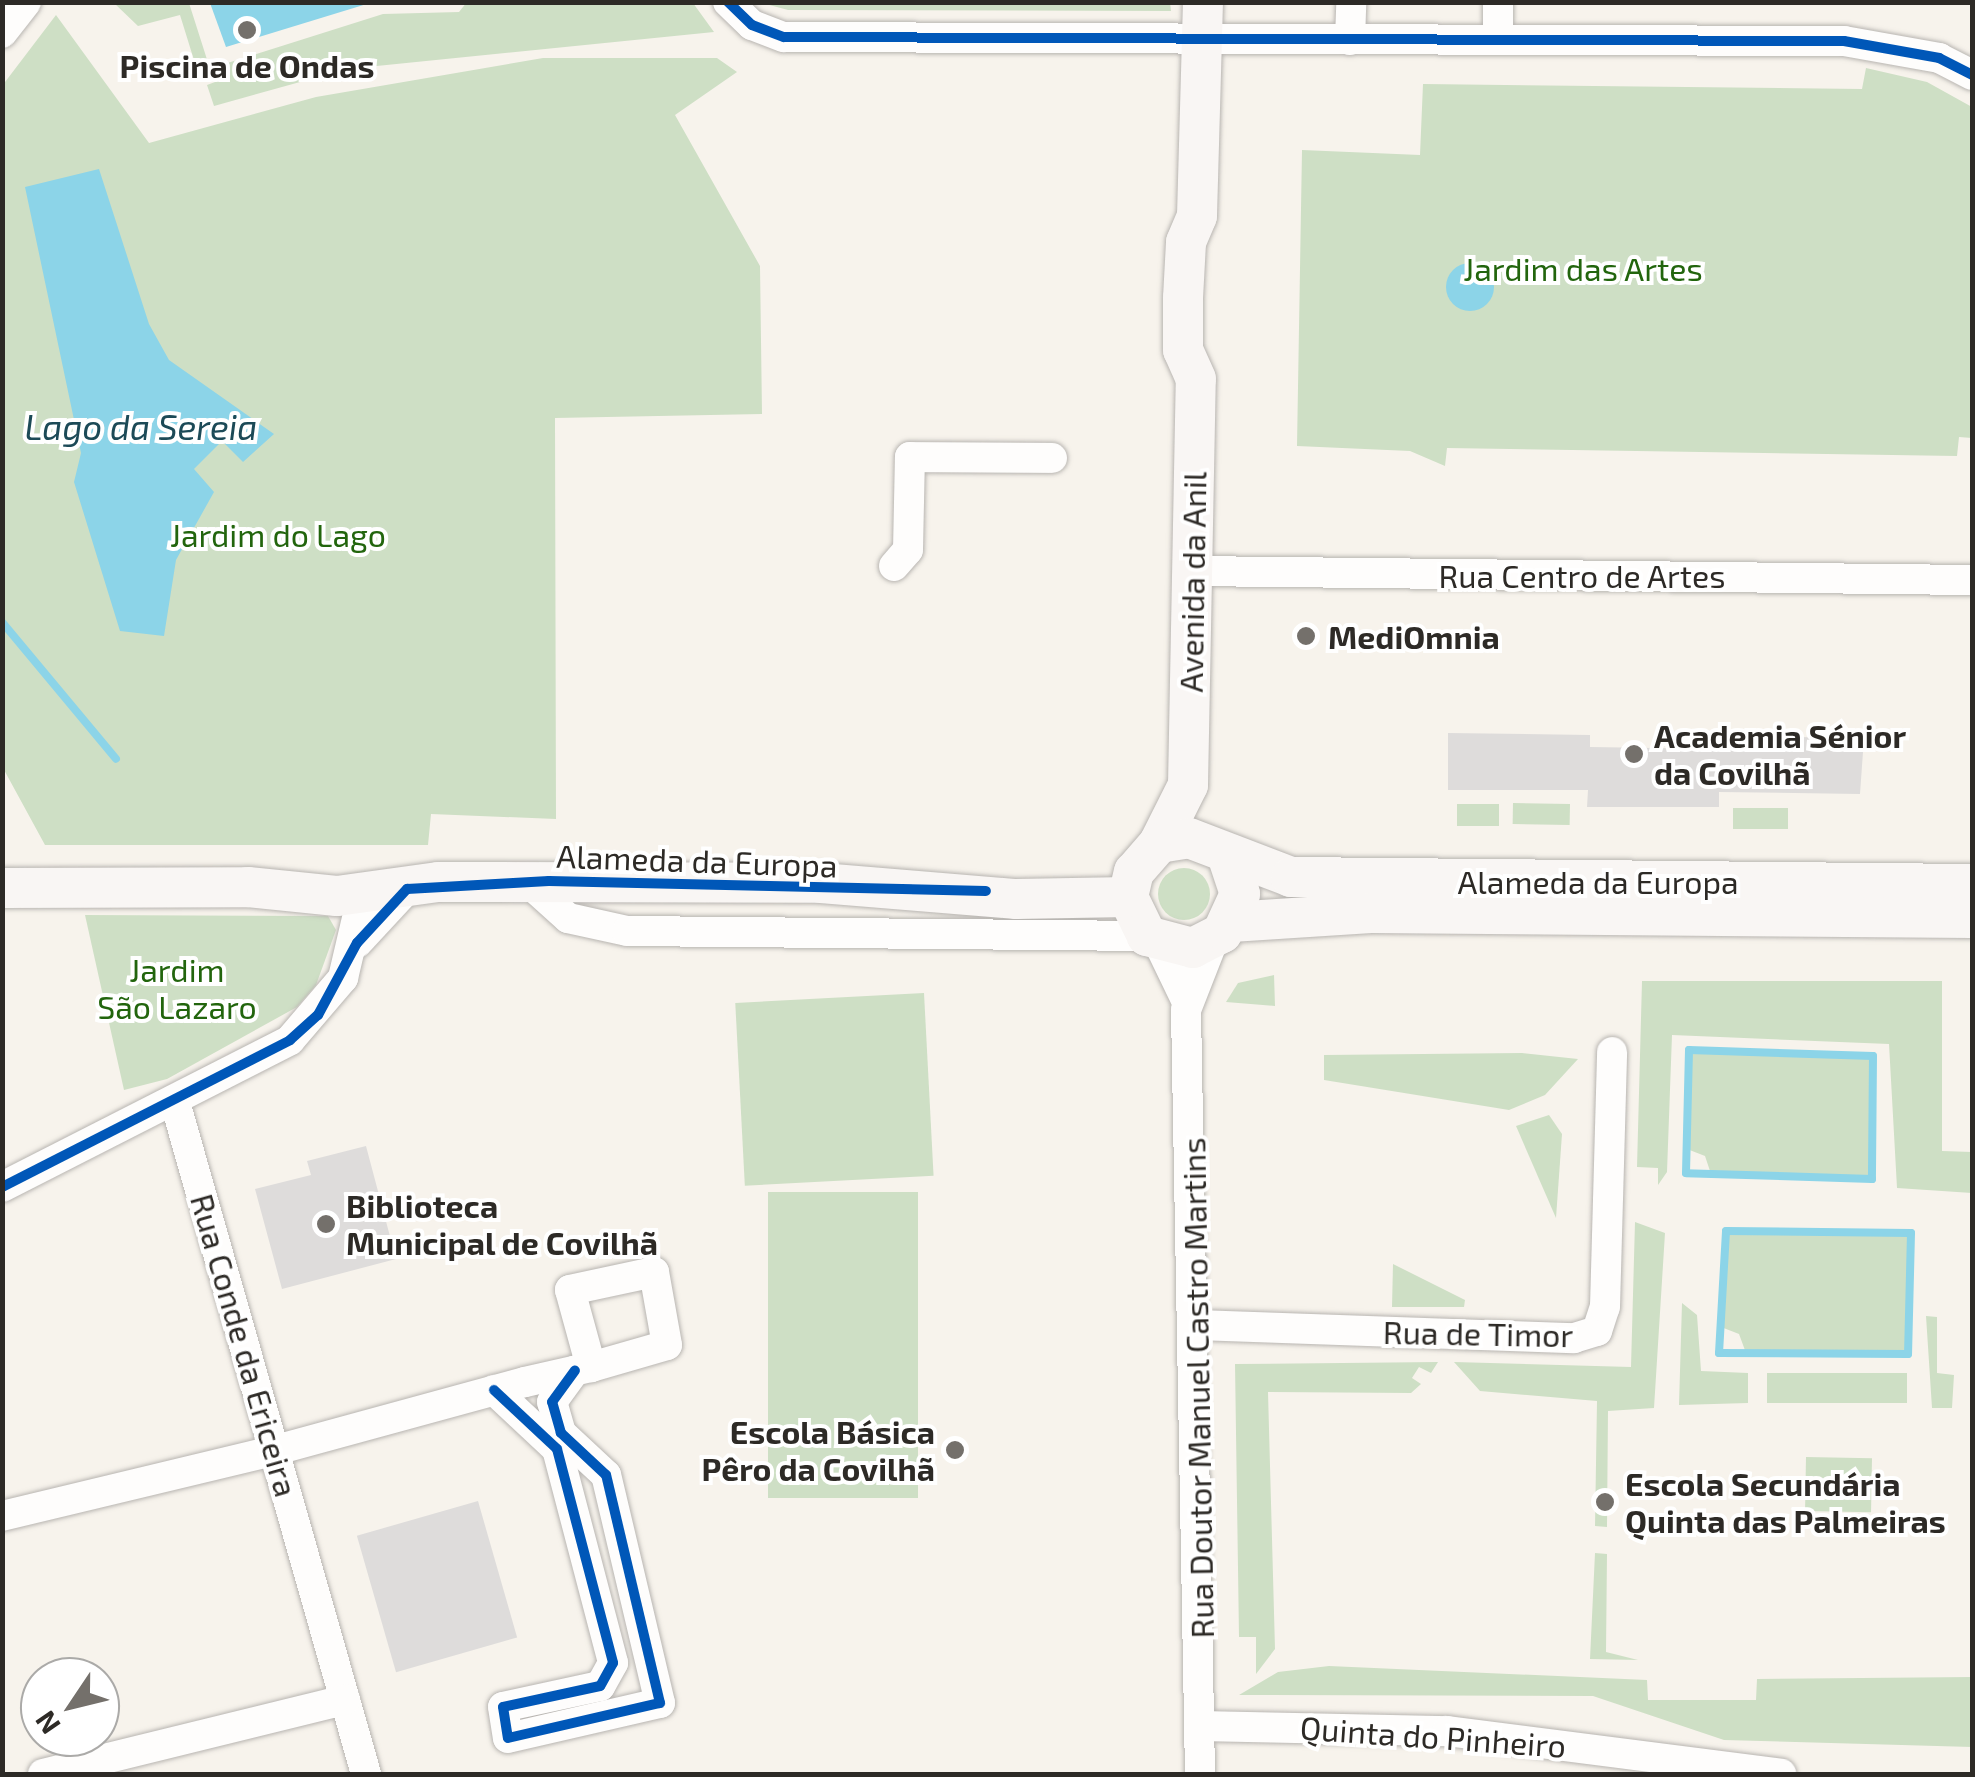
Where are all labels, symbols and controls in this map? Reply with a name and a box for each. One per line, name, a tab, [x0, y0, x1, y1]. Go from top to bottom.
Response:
marker: Piscina de Ondas	[236, 19, 258, 41]
place label: Piscina de Ondas	[120, 46, 374, 84]
park label: Jardim das Artes	[1463, 249, 1703, 287]
water label: Lago da Sereia	[25, 405, 257, 447]
street label: Avenida da Anil	[1171, 471, 1213, 693]
park label: Jardim do Lago	[170, 515, 386, 553]
street label: Rua Centro de Artes	[1438, 556, 1726, 594]
place label: MediOmnia	[1328, 617, 1500, 655]
marker: MediOmnia	[1293, 623, 1319, 649]
place label: Academia Sénior da Covilhã	[1654, 717, 1906, 792]
marker: Academia Sénior da Covilhã	[1623, 743, 1645, 765]
street label: Alameda da Europa	[556, 836, 838, 884]
street label: Alameda da Europa	[1457, 862, 1739, 900]
park label: Jardim São Lazaro	[97, 951, 257, 1026]
street label: Rua Doutor Manuel Castro Martins	[1173, 1136, 1221, 1640]
place label: Biblioteca Municipal de Covilhã	[346, 1187, 659, 1262]
street label: Rua Conde da Ericeira	[183, 1189, 307, 1501]
marker: Biblioteca Municipal de Covilhã	[315, 1213, 337, 1235]
street label: Rua de Timor	[1382, 1312, 1574, 1354]
place label: Escola Básica Pêro da Covilhã	[702, 1413, 935, 1488]
marker: Escola Básica Pêro da Covilhã	[944, 1439, 966, 1461]
place label: Escola Secundária Quinta das Palmeiras	[1625, 1465, 1946, 1540]
marker: Escola Secundária Quinta das Palmeiras	[1594, 1491, 1616, 1513]
north arrow	[20, 1657, 120, 1757]
text: N	[27, 1705, 67, 1741]
street label: Quinta do Pinheiro	[1299, 1708, 1567, 1764]

